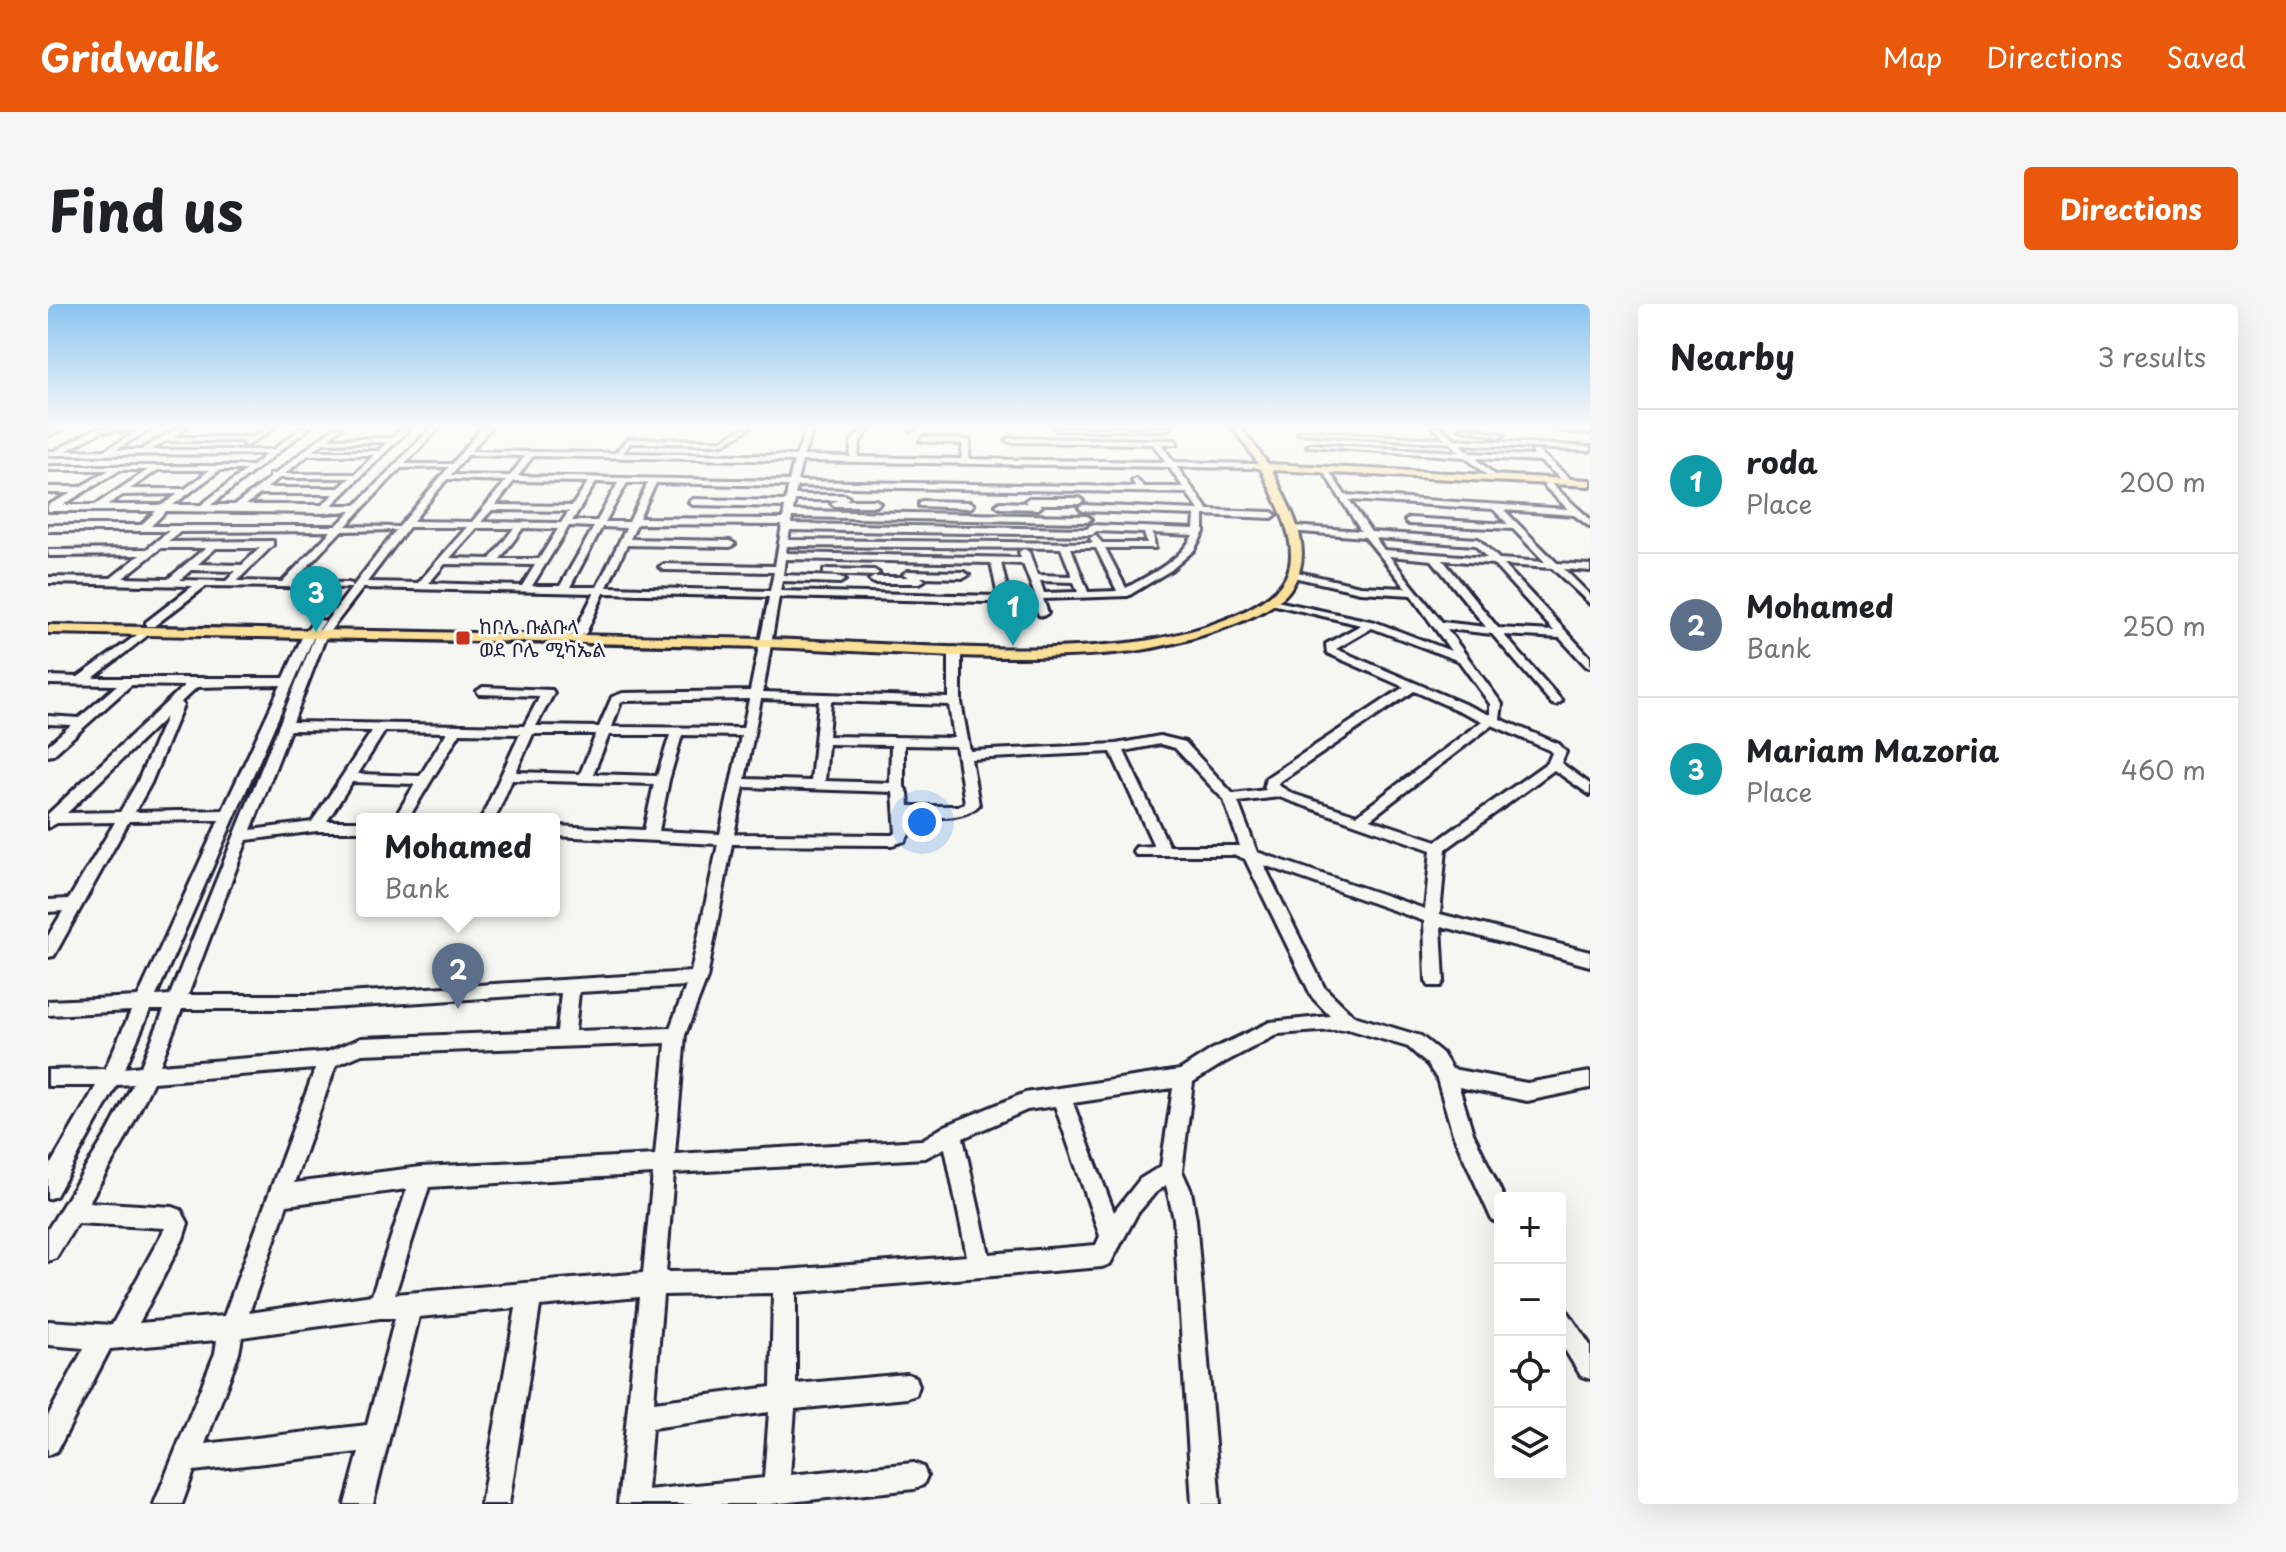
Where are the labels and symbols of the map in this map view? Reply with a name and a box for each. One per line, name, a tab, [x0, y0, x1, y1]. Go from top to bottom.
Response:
pin: 3	[290, 566, 342, 632]
pin: 1	[987, 580, 1039, 646]
place label: ከቦሌ ቡልቡላ ወደ ቦሌ ሚካኤል	[479, 611, 606, 664]
marker: ከቦሌ ቡልቡላ ወደ ቦሌ ሚካኤል	[454, 629, 472, 647]
your location	[902, 802, 942, 842]
pin: 2	[432, 943, 484, 1009]

